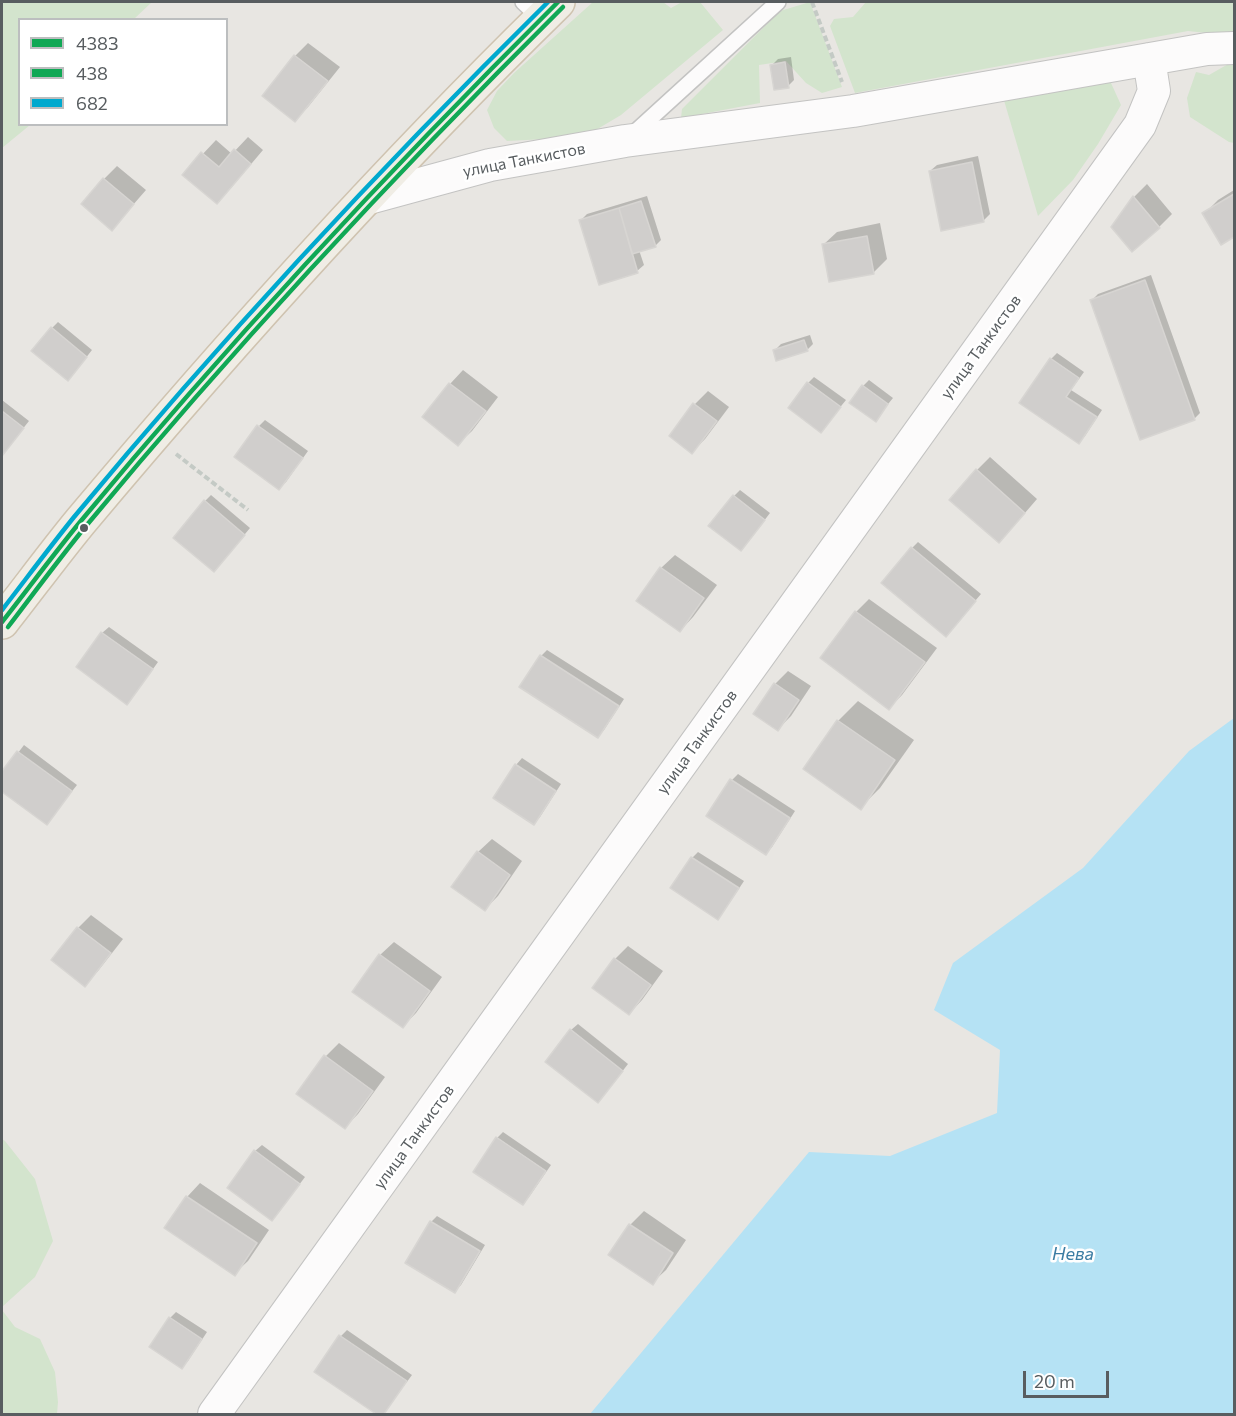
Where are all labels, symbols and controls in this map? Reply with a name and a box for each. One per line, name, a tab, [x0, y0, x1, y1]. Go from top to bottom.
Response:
legend	[18, 18, 228, 126]
text: 438З	[76, 32, 118, 54]
text: 438	[76, 62, 108, 84]
text: 682	[76, 92, 108, 114]
street label: улица Танкистов	[461, 139, 587, 181]
street label: улица Танкистов	[937, 291, 1025, 403]
unlabelled marker	[78, 522, 90, 534]
street label: улица Танкистов	[653, 686, 741, 798]
street label: улица Танкистов	[370, 1081, 458, 1193]
water label: Нева	[1052, 1243, 1094, 1265]
scale bar	[1026, 1359, 1112, 1397]
text: 20 m	[1034, 1370, 1075, 1392]

